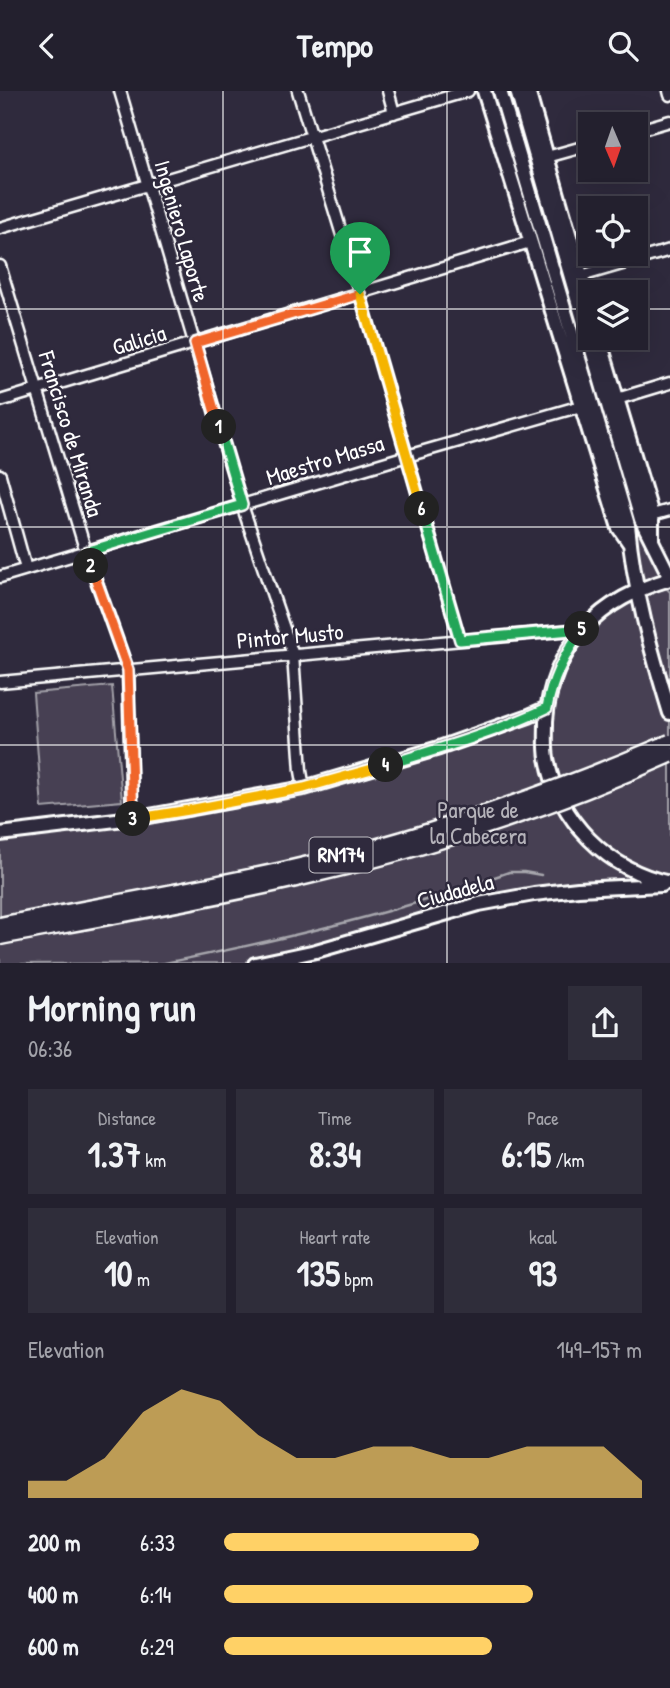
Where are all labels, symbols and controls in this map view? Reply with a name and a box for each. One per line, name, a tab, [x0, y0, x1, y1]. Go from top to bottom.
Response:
text: Tempo	[297, 24, 373, 67]
icon: back	[28, 27, 66, 65]
icon: search	[604, 27, 642, 65]
north arrow	[578, 112, 648, 182]
map controls	[578, 112, 648, 350]
street label: Ingeniero Laporte	[147, 156, 217, 305]
button: locate	[578, 196, 648, 266]
pin	[330, 222, 390, 294]
icon: arrive	[341, 233, 379, 271]
button: layers	[578, 280, 648, 350]
street label: Galicia	[108, 317, 169, 362]
street label: Francisco de Miranda	[31, 346, 111, 521]
pin: 1	[202, 409, 236, 445]
text: 1	[215, 413, 222, 439]
street label: Maestro Massa	[262, 427, 387, 492]
pin: 6	[404, 491, 440, 527]
text: 6	[418, 495, 425, 521]
pin: 2	[74, 549, 108, 583]
text: 2	[86, 552, 95, 578]
pin: 5	[564, 611, 600, 647]
street label: Pintor Musto	[235, 615, 345, 656]
text: 5	[577, 615, 586, 641]
pin: 4	[368, 747, 404, 783]
text: 4	[382, 751, 389, 777]
park label: Parque de la Cabecera	[430, 794, 526, 851]
pin: 3	[116, 801, 150, 837]
text: 3	[128, 805, 137, 831]
road number: RN174	[310, 837, 372, 873]
street label: Ciudadela	[413, 865, 497, 916]
text: Morning run	[28, 981, 196, 1033]
button: share	[568, 986, 642, 1060]
text: 06:36	[28, 1033, 72, 1064]
text: Distance	[98, 1105, 156, 1131]
text: Time	[318, 1105, 352, 1131]
text: Pace	[527, 1105, 559, 1131]
text: 1.37	[88, 1131, 141, 1178]
text: 8:34	[309, 1131, 361, 1178]
text: 6:15	[502, 1131, 551, 1178]
text: km	[141, 1147, 166, 1173]
text: /km	[551, 1147, 584, 1173]
text: Elevation	[95, 1224, 159, 1250]
text: Heart rate	[300, 1224, 370, 1250]
text: kcal	[529, 1224, 557, 1250]
text: 10	[104, 1250, 133, 1297]
text: 135	[297, 1250, 340, 1297]
text: 93	[529, 1250, 557, 1297]
text: m	[133, 1266, 150, 1292]
text: bpm	[340, 1266, 373, 1292]
text: Elevation	[28, 1334, 104, 1365]
text: 149–157 m	[557, 1334, 642, 1365]
text: 200 m	[28, 1527, 80, 1558]
text: 6:33	[140, 1527, 175, 1558]
text: 400 m	[28, 1579, 78, 1610]
text: 6:14	[140, 1579, 172, 1610]
text: 600 m	[28, 1631, 79, 1662]
text: 6:29	[140, 1631, 174, 1662]

